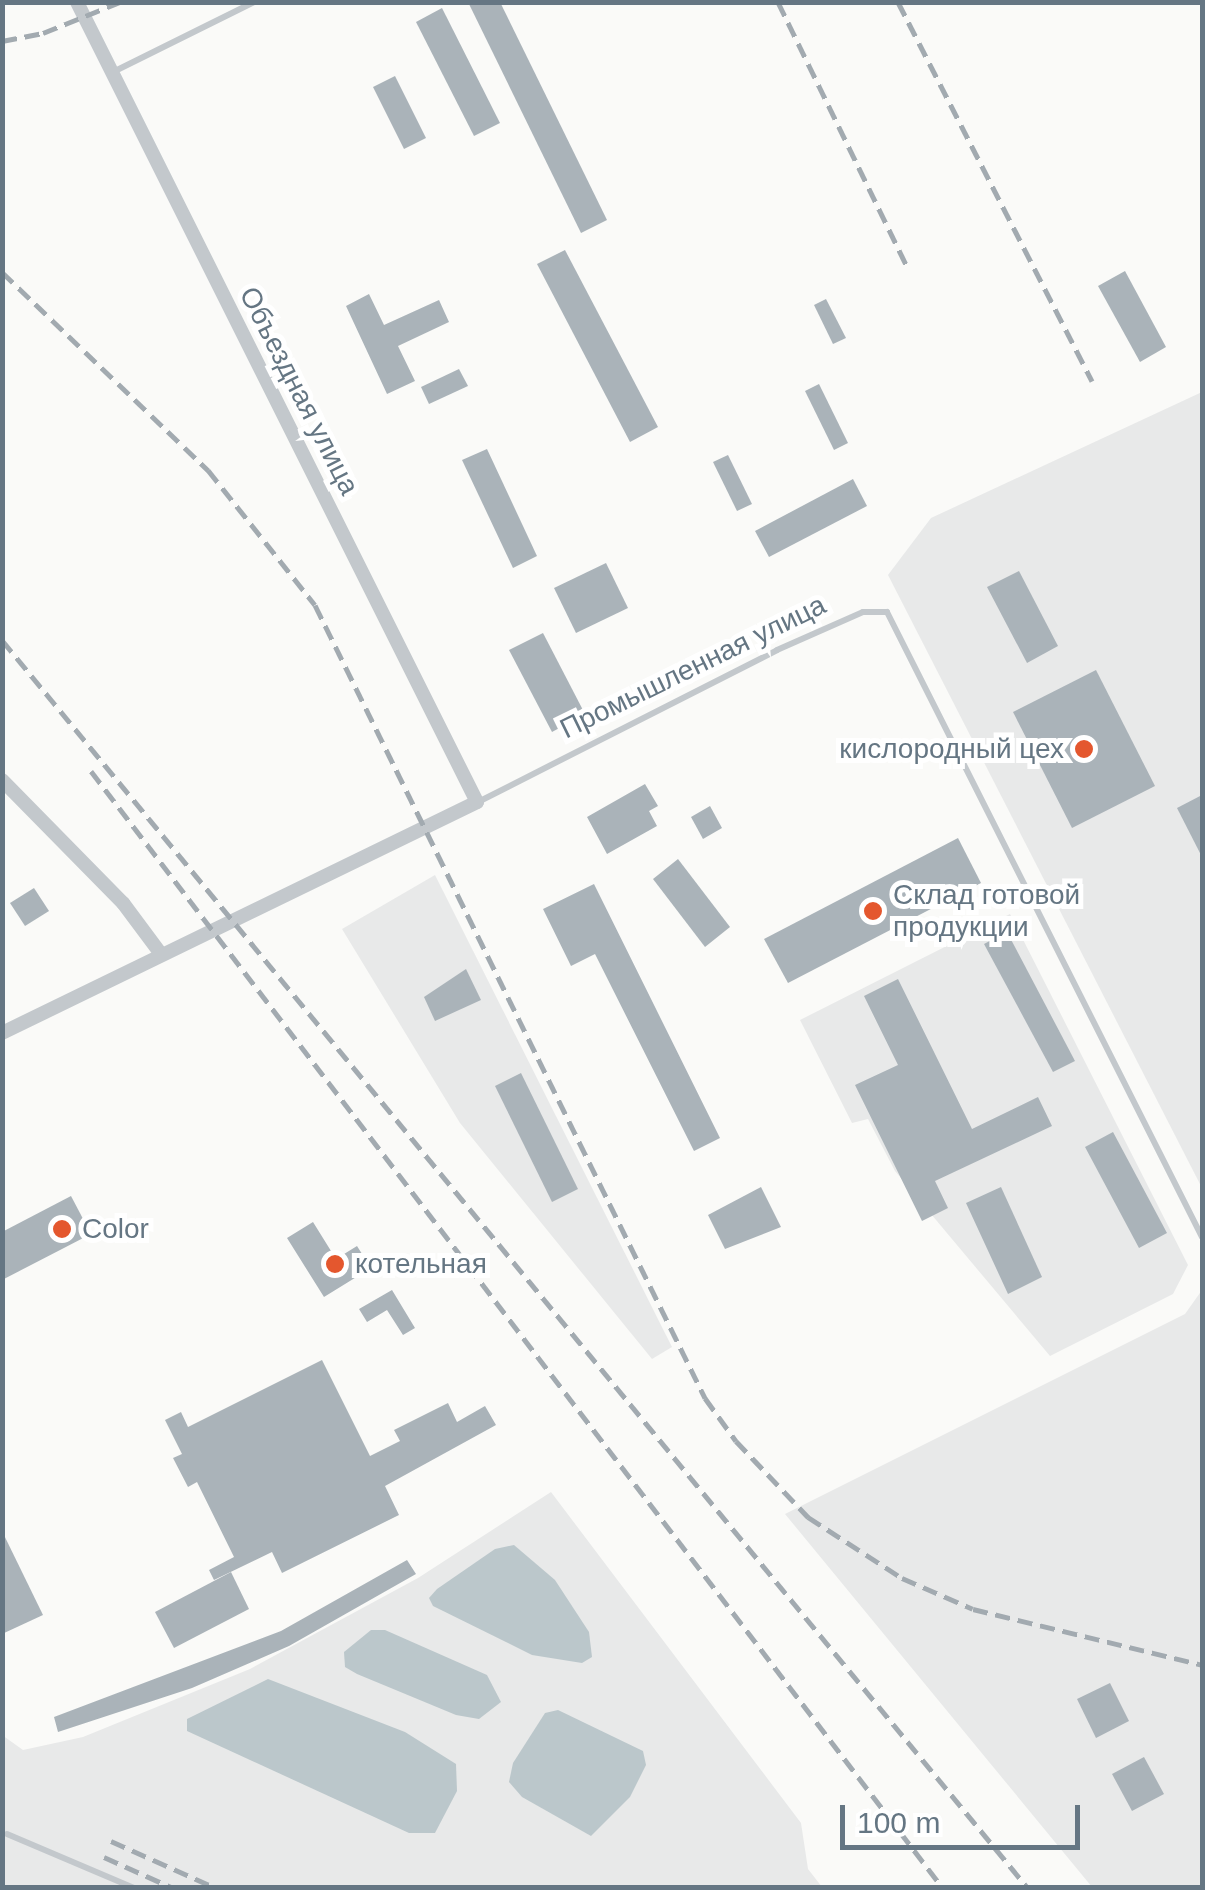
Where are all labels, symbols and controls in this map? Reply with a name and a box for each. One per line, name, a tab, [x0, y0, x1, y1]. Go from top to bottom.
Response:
street label: Объездная улица	[232, 281, 366, 501]
street label: Промышленная улица	[555, 588, 831, 746]
place label: кислородный цех	[839, 732, 1064, 766]
marker: кислородный цех	[1073, 738, 1095, 760]
place label: Склад готовой продукции	[893, 878, 1080, 944]
marker: Склад готовой продукции	[862, 900, 884, 922]
place label: Color	[82, 1212, 149, 1246]
marker: Color	[51, 1218, 73, 1240]
place label: котельная	[355, 1247, 487, 1281]
marker: котельная	[324, 1253, 346, 1275]
scale bar	[845, 1785, 1085, 1847]
text: 100 m	[857, 1806, 940, 1839]

